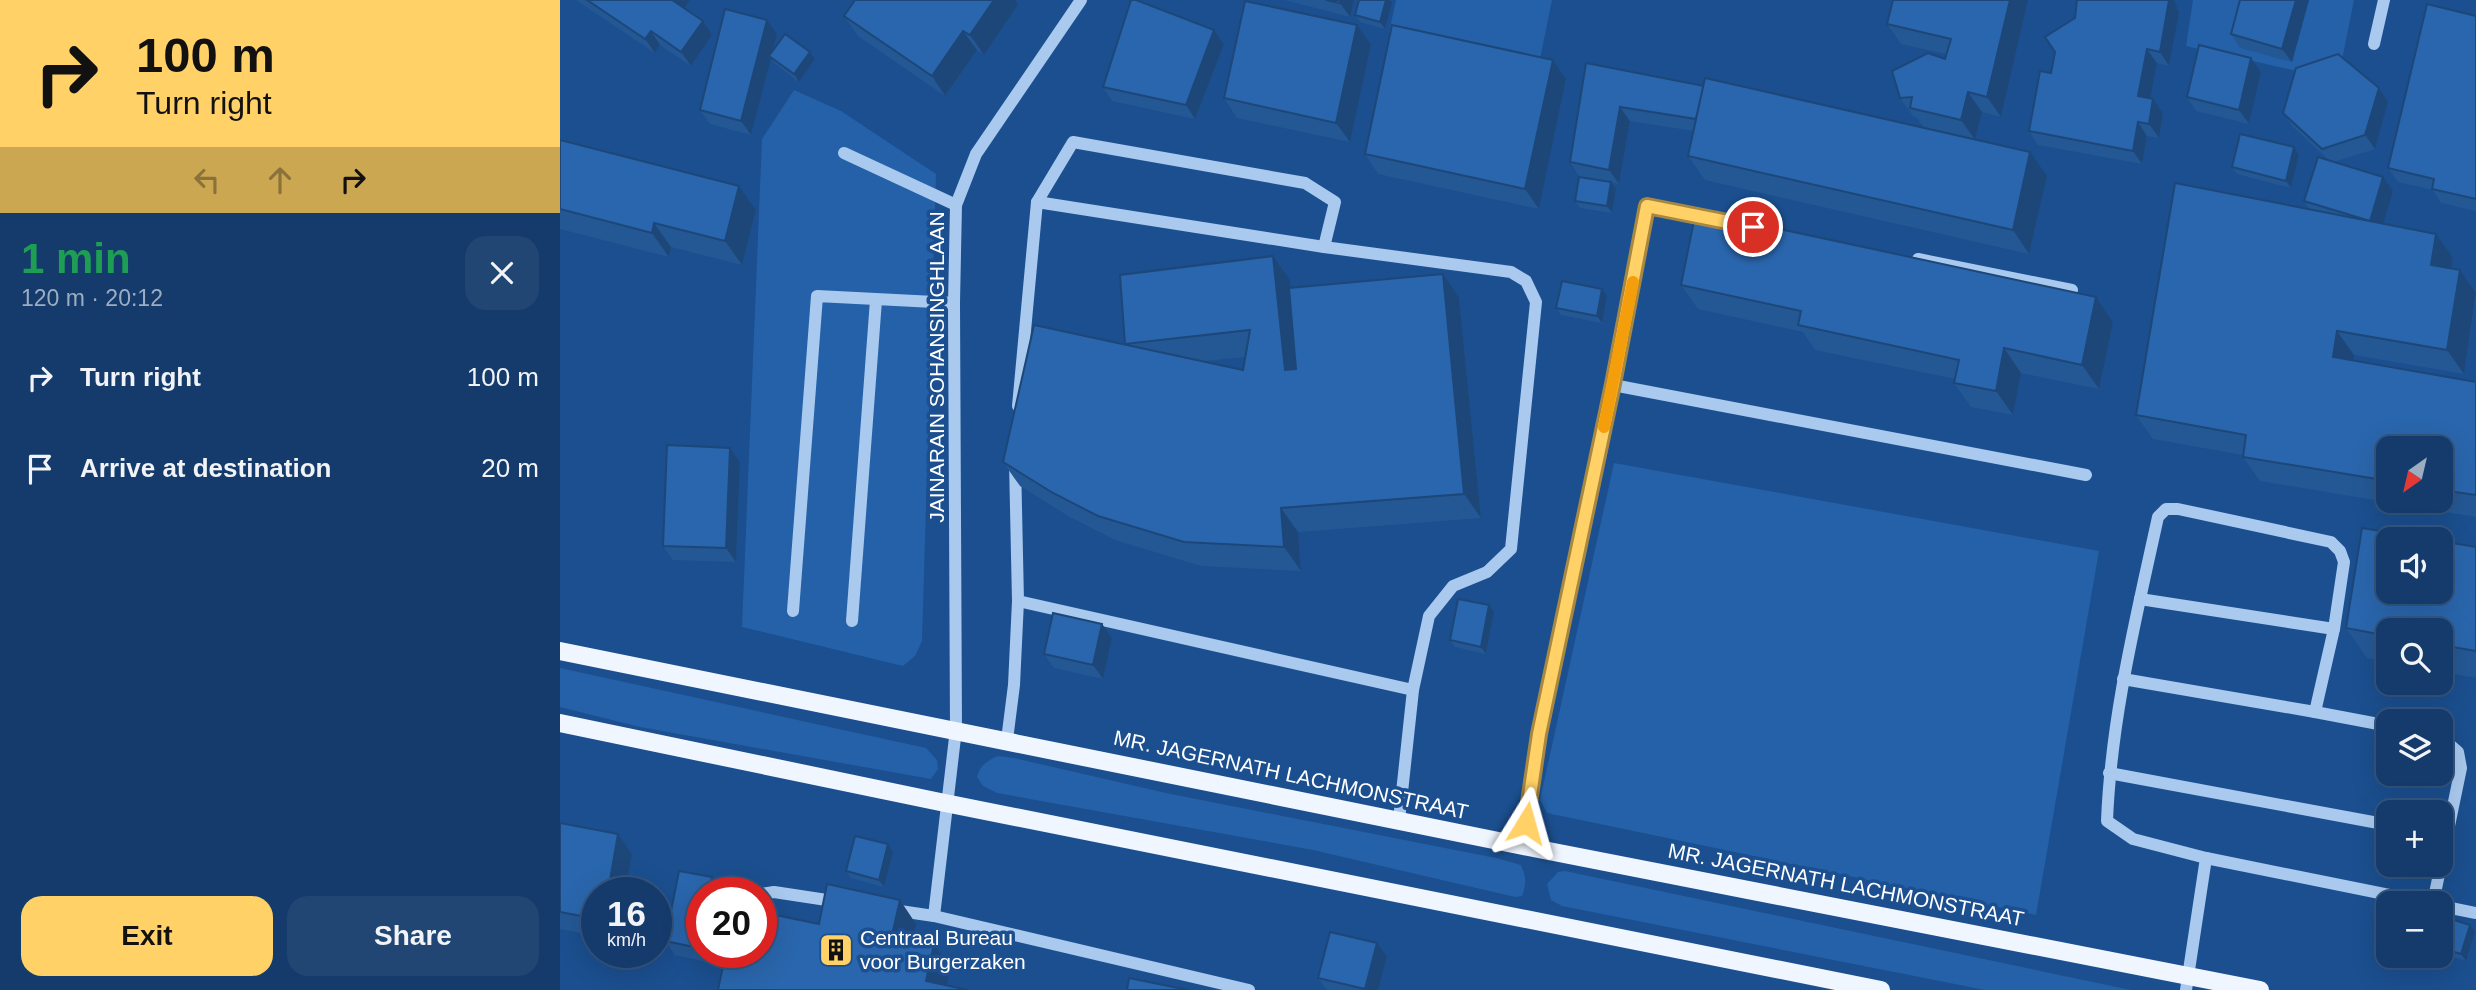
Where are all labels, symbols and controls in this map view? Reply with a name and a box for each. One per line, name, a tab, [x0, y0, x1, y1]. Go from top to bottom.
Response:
icon: right	[21, 28, 112, 119]
text: 100 m	[136, 28, 275, 82]
text: Turn right	[136, 85, 272, 121]
icon: left	[188, 161, 226, 199]
icon: ahead	[261, 161, 299, 199]
icon: right	[334, 161, 372, 199]
pin	[1723, 197, 1783, 257]
icon: arrive	[1734, 208, 1772, 246]
street label: JAINARAIN SOHANSINGHLAAN	[925, 211, 948, 523]
text: 1 min	[21, 235, 131, 282]
button: close	[465, 236, 539, 310]
text: 120 m · 20:12	[21, 285, 163, 311]
icon: right	[21, 359, 59, 397]
text: Turn right	[80, 362, 201, 392]
text: 100 m	[467, 362, 539, 392]
north arrow	[2376, 436, 2454, 513]
map controls	[2376, 436, 2453, 968]
icon: arrive	[21, 450, 59, 488]
text: Arrive at destination	[80, 453, 331, 483]
text: 20 m	[481, 453, 539, 483]
button: sound	[2376, 527, 2453, 604]
button: search	[2376, 618, 2453, 695]
button: layers	[2376, 709, 2453, 786]
street label: MR. JAGERNATH LACHMONSTRAAT	[1112, 726, 1471, 823]
position arrow	[1489, 786, 1563, 860]
button: +	[2376, 800, 2453, 877]
street label: MR. JAGERNATH LACHMONSTRAAT	[1666, 839, 2026, 930]
speed limit sign: 20	[686, 877, 777, 968]
button: −	[2376, 891, 2453, 968]
text: 16	[607, 894, 646, 933]
button: Exit	[21, 896, 273, 976]
button: Share	[287, 896, 539, 976]
place label: Centraal Bureau voor Burgerzaken	[860, 926, 1026, 973]
text: km/h	[607, 930, 646, 950]
building icon: Centraal Bureau voor Burgerzaken	[817, 931, 855, 969]

